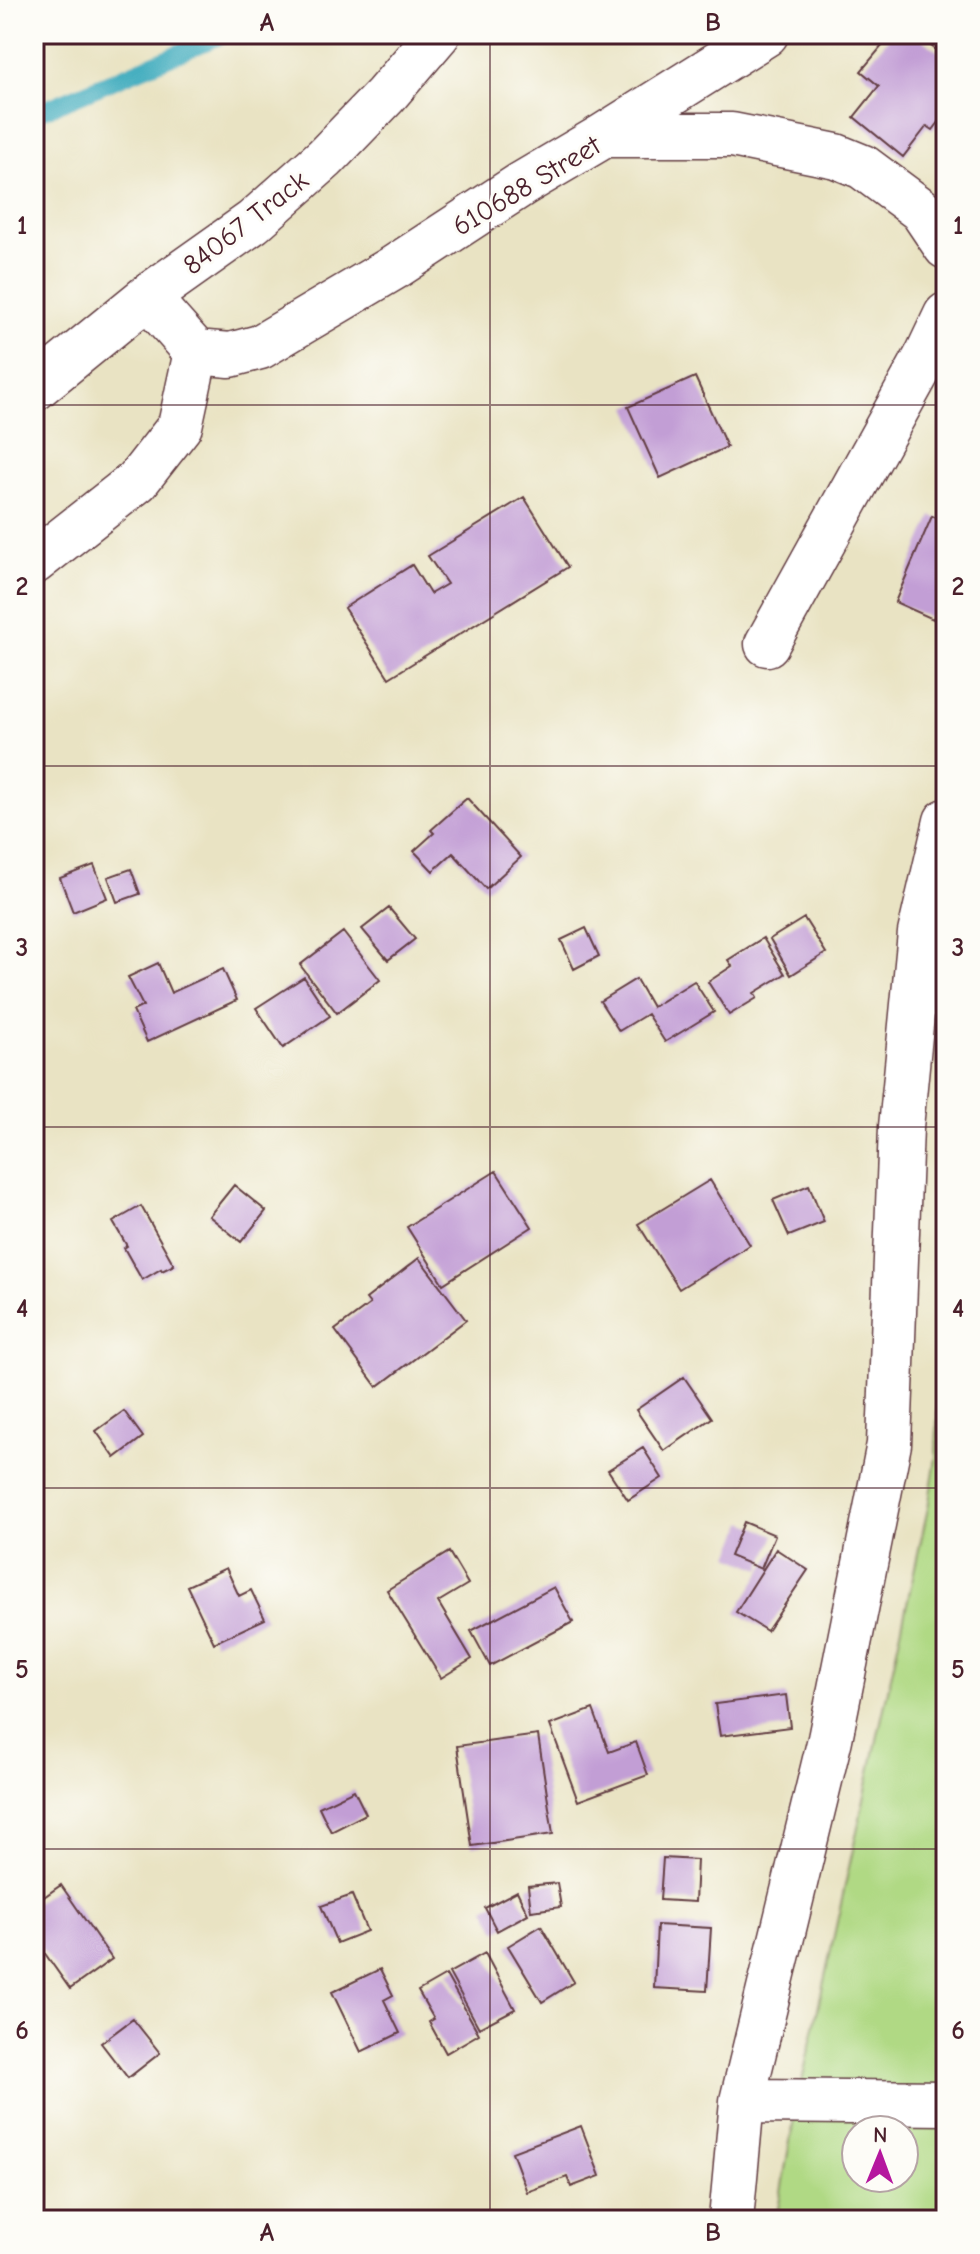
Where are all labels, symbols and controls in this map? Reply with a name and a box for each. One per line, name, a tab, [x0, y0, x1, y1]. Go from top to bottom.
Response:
text: A	[260, 8, 275, 38]
text: B	[705, 8, 721, 38]
street label: 610688 Street	[447, 129, 607, 243]
street label: 84067 Track	[177, 164, 315, 281]
text: 1	[17, 211, 27, 241]
text: 1	[953, 211, 963, 241]
text: 2	[16, 572, 28, 602]
text: 2	[952, 572, 964, 602]
text: 3	[16, 933, 28, 963]
text: 3	[952, 933, 964, 963]
text: 4	[16, 1294, 28, 1324]
text: 4	[952, 1294, 964, 1324]
text: 5	[15, 1655, 29, 1685]
text: 5	[951, 1655, 965, 1685]
text: 6	[15, 2016, 29, 2046]
text: 6	[951, 2016, 965, 2046]
north arrow	[840, 2114, 920, 2194]
text: N	[873, 2122, 888, 2148]
text: A	[260, 2218, 275, 2248]
text: B	[705, 2218, 721, 2248]

